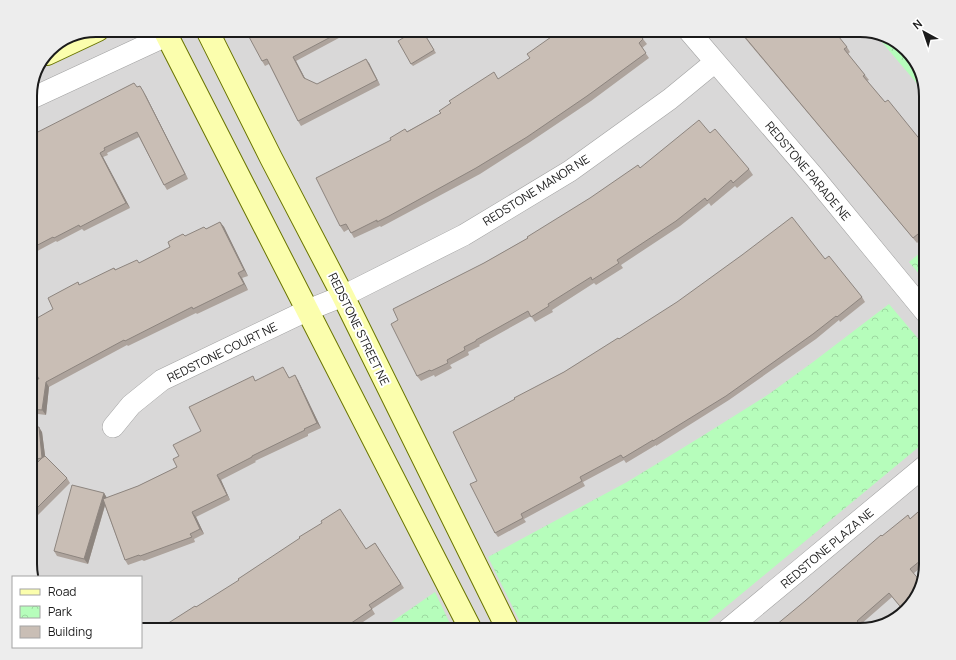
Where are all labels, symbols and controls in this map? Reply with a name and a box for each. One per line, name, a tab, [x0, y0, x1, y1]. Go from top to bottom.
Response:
north arrow	[904, 12, 944, 52]
text: N	[909, 16, 925, 32]
street label: REDSTONE PARADE NE	[761, 118, 855, 224]
street label: REDSTONE MANOR NE	[479, 150, 593, 230]
street label: REDSTONE STREET NE	[324, 270, 394, 388]
street label: REDSTONE COURT NE	[164, 318, 280, 386]
street label: REDSTONE PLAZA NE	[777, 504, 877, 592]
legend	[12, 576, 142, 648]
text: Road	[48, 583, 76, 600]
text: Park	[48, 603, 73, 620]
text: Building	[48, 623, 92, 640]

